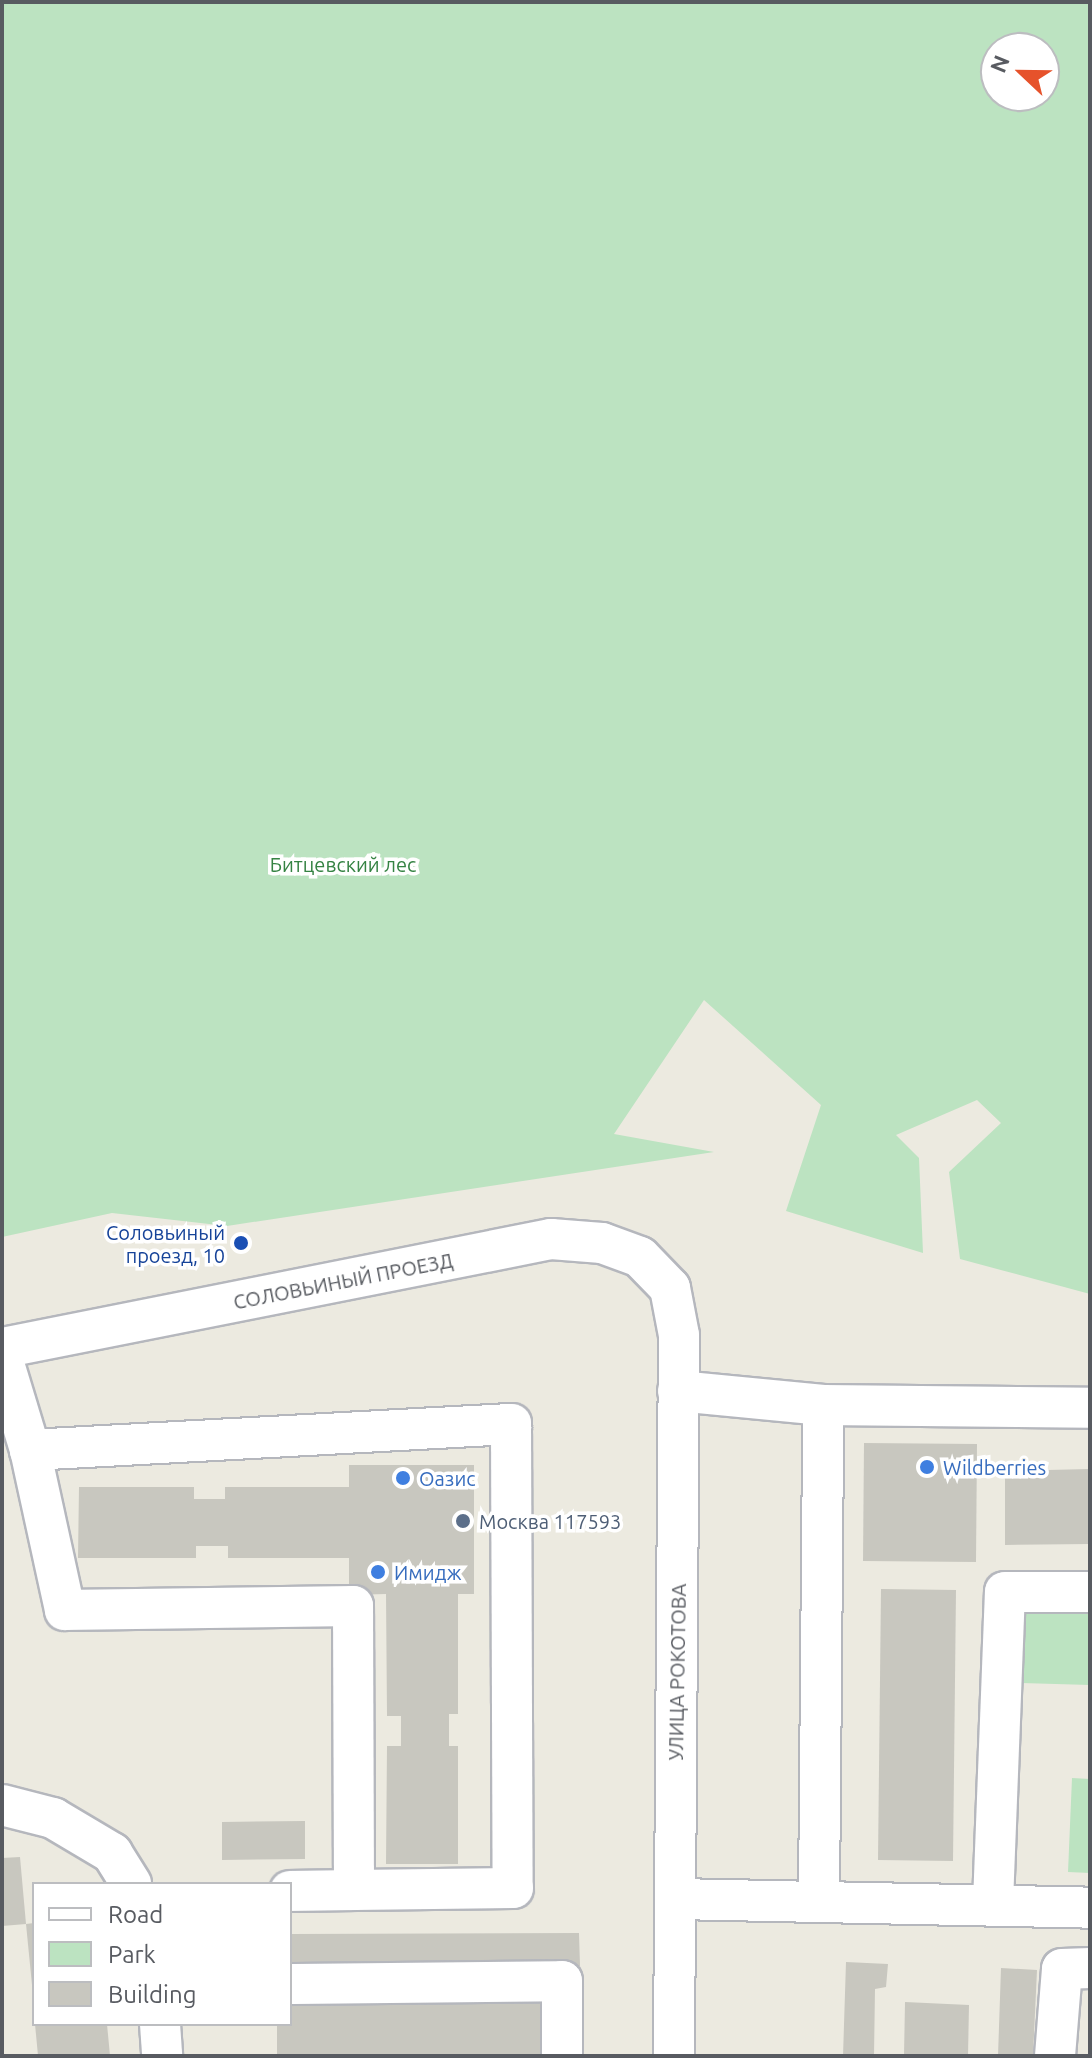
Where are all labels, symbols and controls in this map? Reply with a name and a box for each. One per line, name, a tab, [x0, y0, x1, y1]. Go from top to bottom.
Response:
north arrow	[980, 32, 1060, 112]
text: N	[984, 51, 1014, 76]
park label: Битцевский лес	[270, 852, 416, 876]
place label: Соловьиный проезд, 10	[106, 1220, 225, 1267]
marker: Соловьиный проезд, 10	[232, 1234, 250, 1252]
street label: СОЛОВЬИНЫЙ ПРОЕЗД	[231, 1248, 455, 1314]
place label: Wildberries	[943, 1455, 1046, 1479]
marker: Wildberries	[918, 1458, 936, 1476]
place label: Оазис	[419, 1466, 476, 1490]
marker: Оазис	[394, 1469, 412, 1487]
place label: Москва 117593	[479, 1509, 621, 1533]
marker: Москва 117593	[454, 1512, 472, 1530]
place label: Имидж	[394, 1560, 462, 1584]
marker: Имидж	[369, 1563, 387, 1581]
street label: УЛИЦА РОКОТОВА	[663, 1583, 691, 1761]
legend	[32, 1882, 292, 2026]
text: Road	[108, 1901, 163, 1928]
text: Park	[108, 1941, 156, 1968]
text: Building	[108, 1981, 196, 2008]

